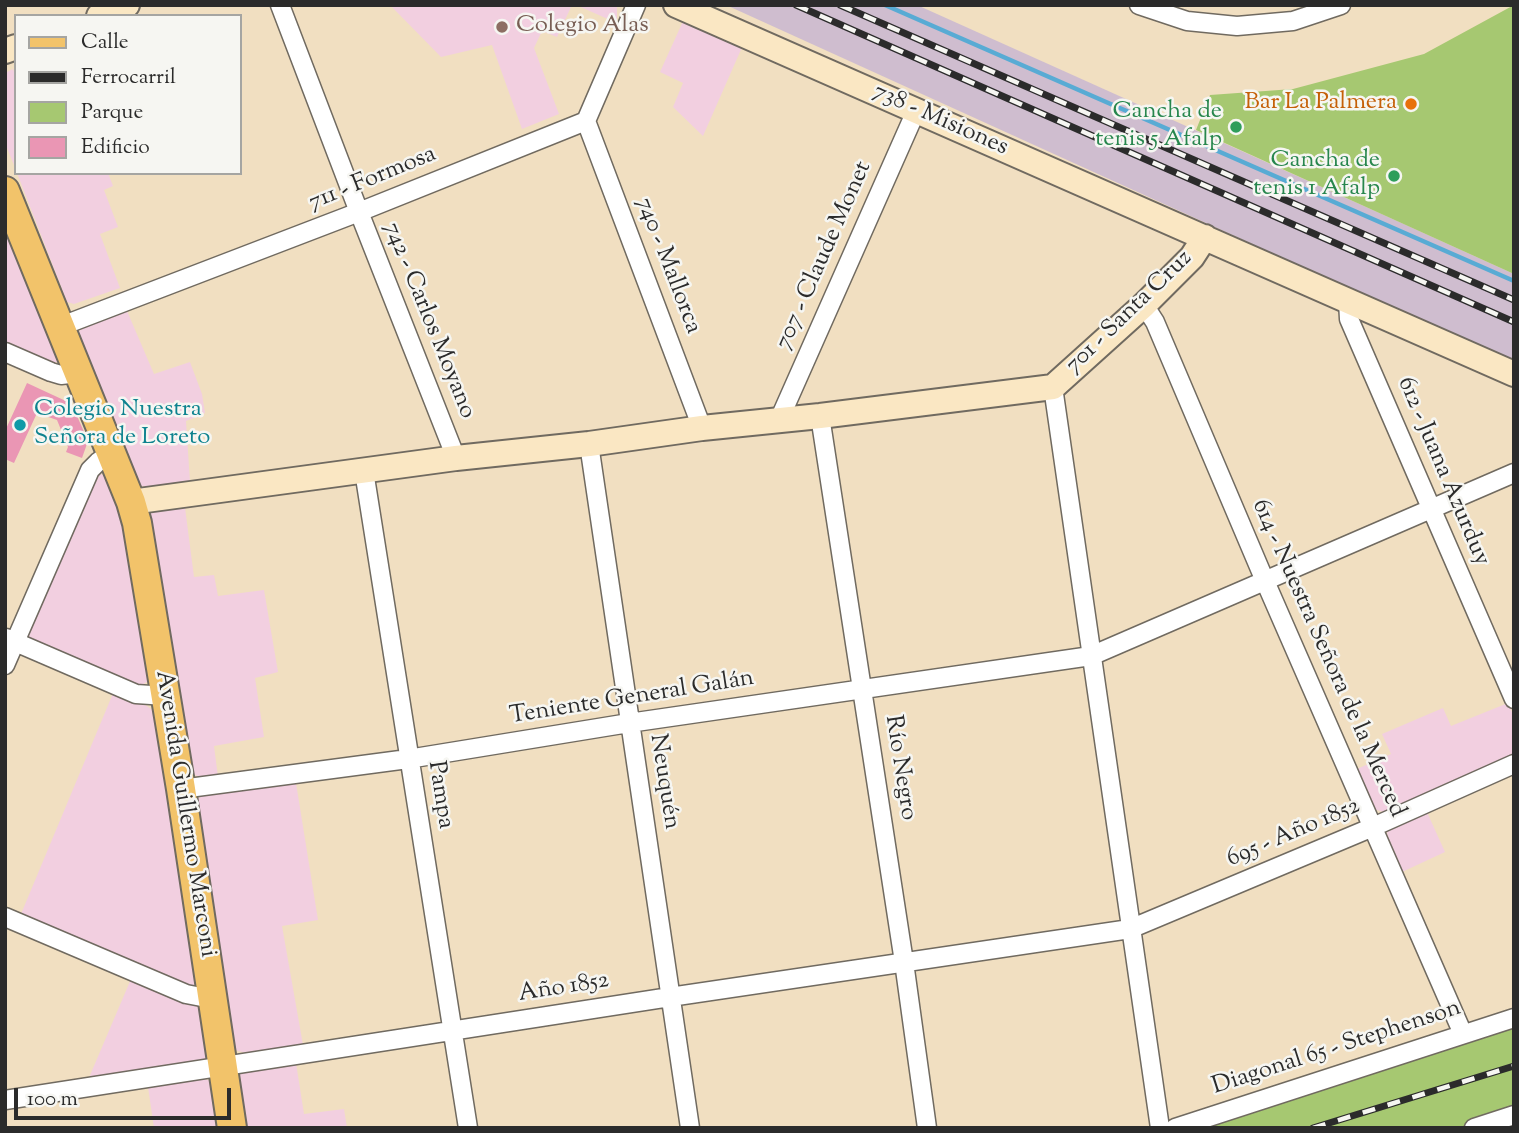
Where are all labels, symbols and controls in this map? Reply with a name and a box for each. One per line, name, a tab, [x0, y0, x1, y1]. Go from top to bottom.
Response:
place label: Colegio Alas	[516, 13, 649, 41]
legend	[14, 14, 242, 175]
marker: Colegio Alas	[494, 19, 510, 35]
text: Calle	[81, 28, 129, 58]
text: Ferrocarril	[81, 63, 176, 93]
street label: 738 - Misiones	[868, 78, 1012, 164]
place label: Bar La Palmera	[1245, 90, 1397, 118]
marker: Bar La Palmera	[1403, 96, 1419, 112]
text: Parque	[81, 98, 143, 128]
place label: Cancha de tenis 5 Afalp	[1095, 99, 1222, 155]
marker: Cancha de tenis 5 Afalp	[1228, 119, 1244, 135]
text: Edificio	[81, 133, 150, 163]
street label: 711 - Formosa	[305, 141, 441, 219]
place label: Cancha de tenis 1 Afalp	[1253, 148, 1380, 204]
street label: 707 - Claude Monet	[771, 157, 879, 355]
marker: Cancha de tenis 1 Afalp	[1386, 168, 1402, 184]
street label: 740 - Mallorca	[628, 194, 706, 338]
street label: 742 - Carlos Moyano	[375, 219, 481, 423]
street label: 701 - Santa Cruz	[1061, 245, 1199, 381]
street label: 612 - Juana Azurduy	[1389, 373, 1495, 571]
place label: Colegio Nuestra Señora de Loreto	[34, 397, 210, 453]
marker: Colegio Nuestra Señora de Loreto	[12, 417, 28, 433]
street label: 614 - Nuestra Señora de la Merced	[1244, 496, 1410, 822]
street label: Teniente General Galán	[508, 665, 756, 733]
street label: Avenida Guillermo Marconi	[147, 669, 221, 959]
street label: Río Negro	[876, 713, 922, 823]
street label: Neuquén	[641, 732, 685, 832]
street label: Pampa	[419, 759, 459, 831]
street label: 695 - Año 1852	[1223, 793, 1365, 875]
street label: Año 1852	[517, 968, 611, 1010]
street label: Diagonal 65 - Stephenson	[1209, 995, 1465, 1103]
scale bar	[18, 1074, 234, 1118]
text: 100 m	[27, 1085, 78, 1115]

